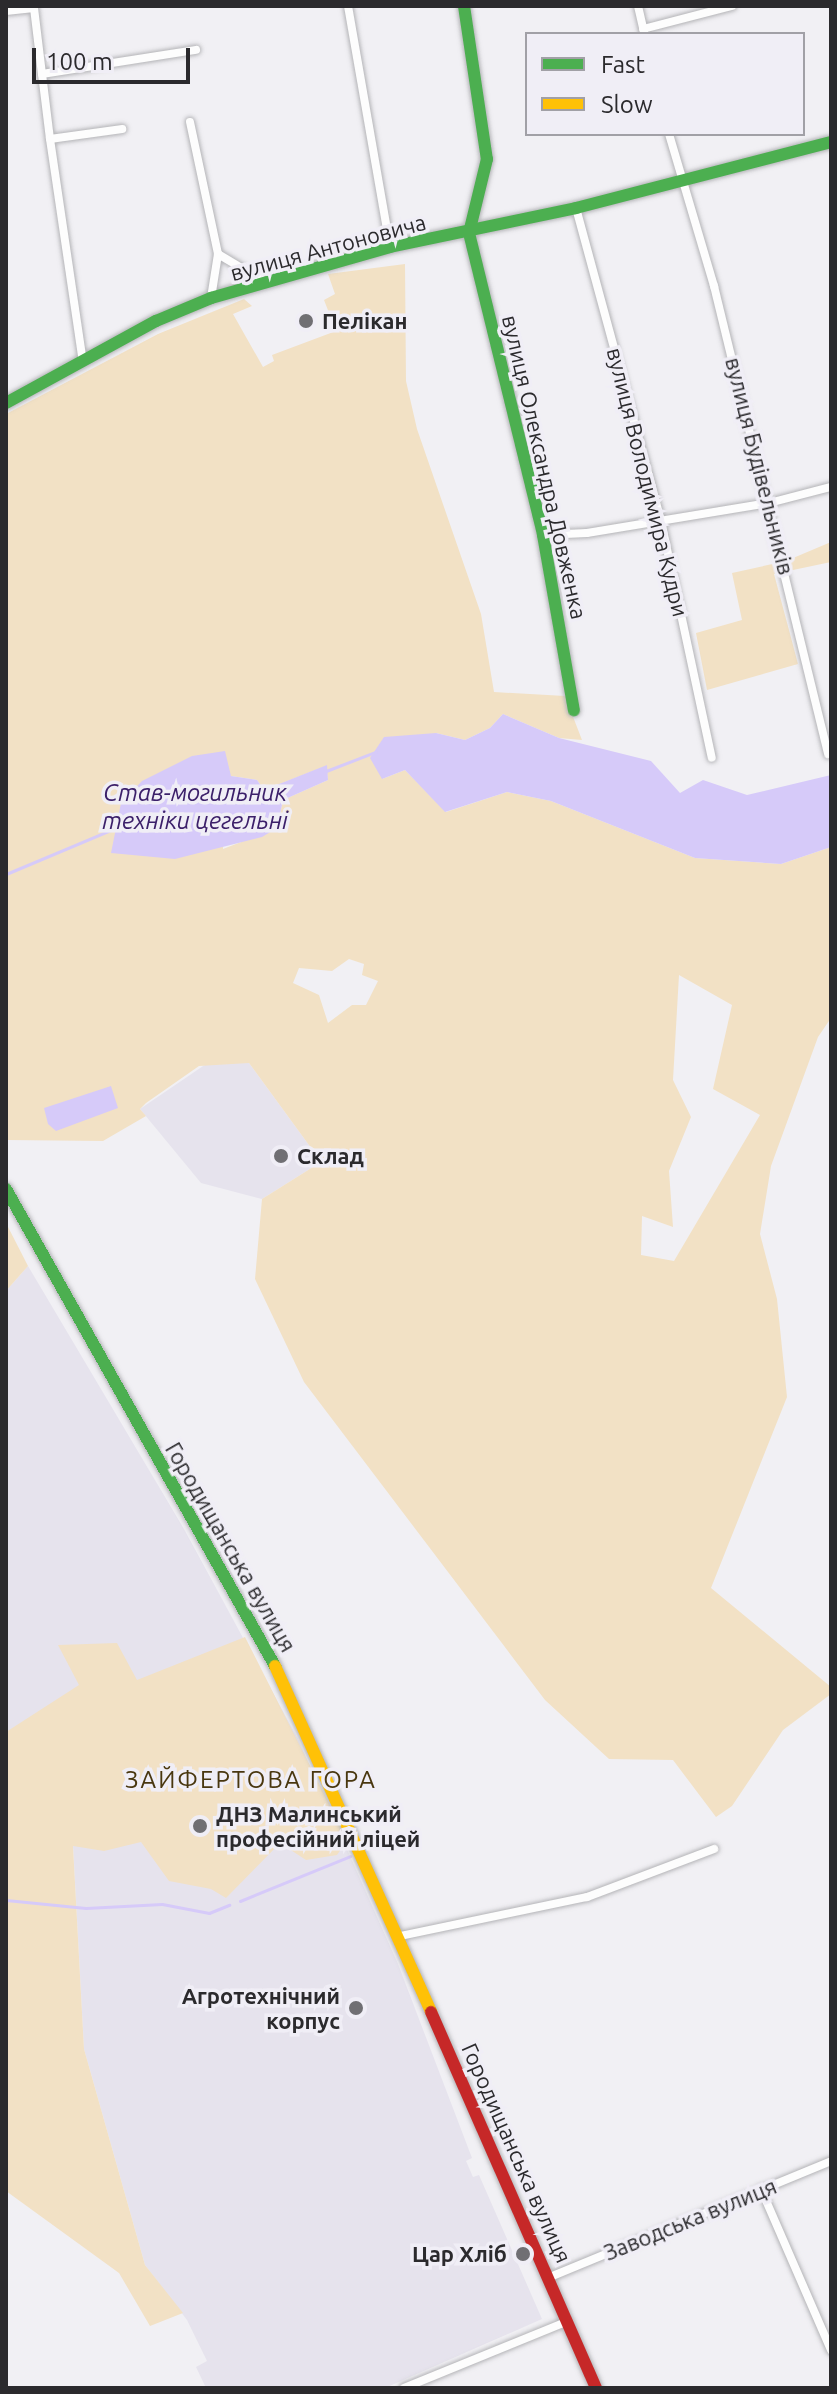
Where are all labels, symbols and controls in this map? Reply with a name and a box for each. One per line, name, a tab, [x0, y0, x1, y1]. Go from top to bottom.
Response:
scale bar	[36, 32, 194, 82]
legend	[525, 32, 805, 136]
text: 100 m	[46, 48, 113, 75]
text: Fast	[601, 51, 645, 78]
text: Slow	[601, 91, 653, 118]
street label: вулиця Антоновича	[227, 208, 429, 286]
place label: Пелікан	[322, 308, 407, 334]
marker: Пелікан	[297, 312, 315, 330]
street label: вулиця Олександра Довженка	[497, 312, 593, 622]
street label: вулиця Володимира Кудри	[602, 345, 694, 619]
street label: вулиця Будівельників	[720, 355, 800, 577]
water label: Став-могильник техніки цегельні	[102, 779, 288, 835]
place label: Склад	[297, 1143, 364, 1169]
marker: Склад	[272, 1147, 290, 1165]
street label: Городищанська вулиця	[160, 1438, 302, 1656]
district label: ЗАЙФЕРТОВА ГОРА	[125, 1766, 377, 1794]
place label: ДНЗ Малинський професійний ліцей	[216, 1800, 420, 1852]
marker: ДНЗ Малинський професійний ліцей	[191, 1817, 209, 1835]
place label: Агротехнічний корпус	[182, 1982, 340, 2034]
marker: Агротехнічний корпус	[347, 1999, 365, 2017]
street label: Городищанська вулиця	[457, 2039, 577, 2267]
street label: Заводська вулиця	[600, 2172, 780, 2266]
place label: Цар Хліб	[412, 2241, 507, 2267]
marker: Цар Хліб	[514, 2245, 532, 2263]

